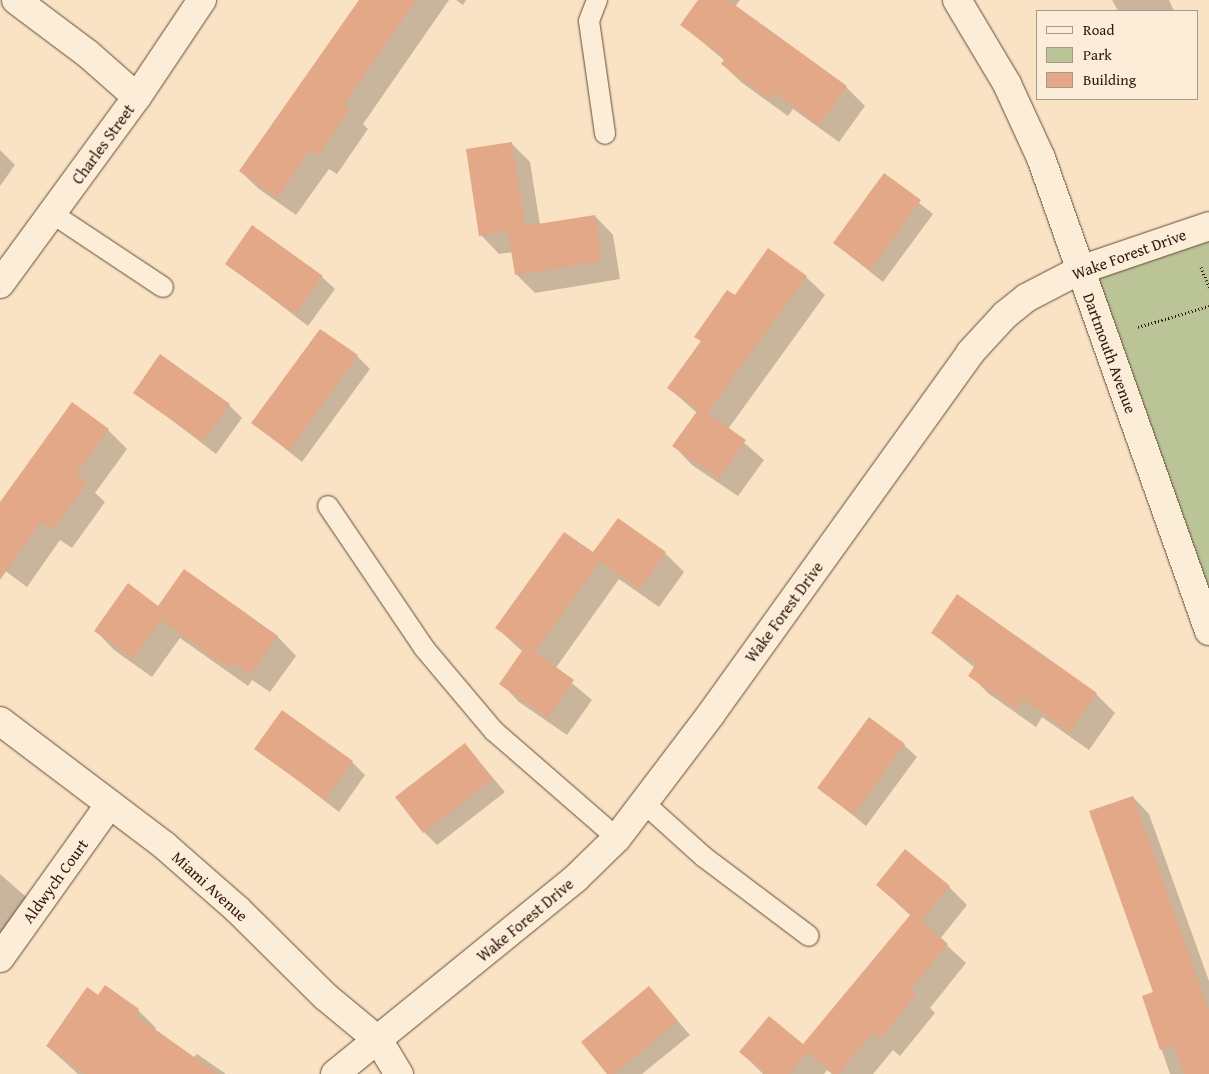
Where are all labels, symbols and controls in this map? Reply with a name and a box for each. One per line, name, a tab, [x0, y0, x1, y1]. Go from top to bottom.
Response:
legend	[1036, 10, 1199, 100]
text: Road	[1083, 19, 1114, 40]
text: Park	[1083, 44, 1112, 65]
text: Building	[1083, 69, 1136, 90]
street label: Charles Street	[68, 100, 138, 188]
street label: Wake Forest Drive	[1069, 224, 1189, 284]
street label: Dartmouth Avenue	[1079, 290, 1141, 416]
street label: Wake Forest Drive	[741, 558, 827, 666]
street label: Aldwych Court	[18, 835, 92, 927]
street label: Miami Avenue	[168, 847, 252, 925]
street label: Wake Forest Drive	[473, 874, 577, 966]

